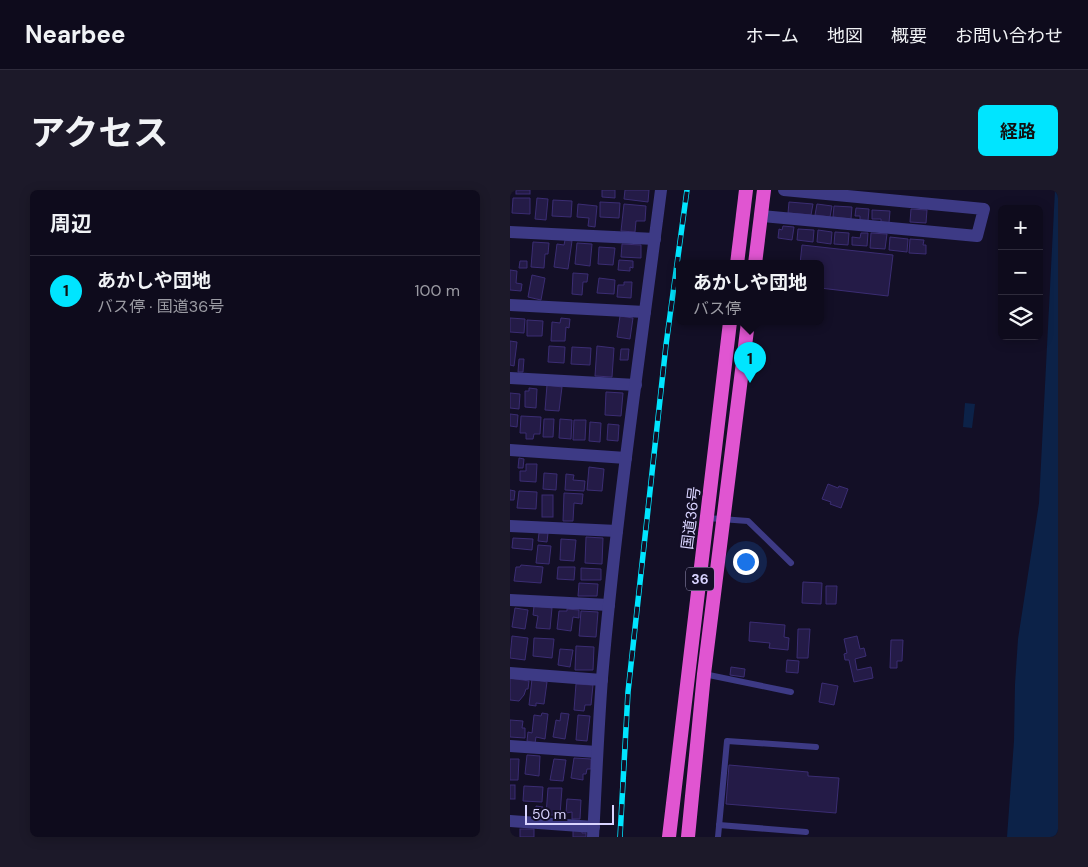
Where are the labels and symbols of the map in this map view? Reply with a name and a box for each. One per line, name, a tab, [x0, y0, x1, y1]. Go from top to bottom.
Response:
pin: 1	[734, 342, 766, 383]
street label: 国道36号	[677, 485, 705, 551]
your location	[733, 549, 759, 575]
road number: 36	[686, 568, 714, 590]
scale bar	[525, 802, 614, 825]

